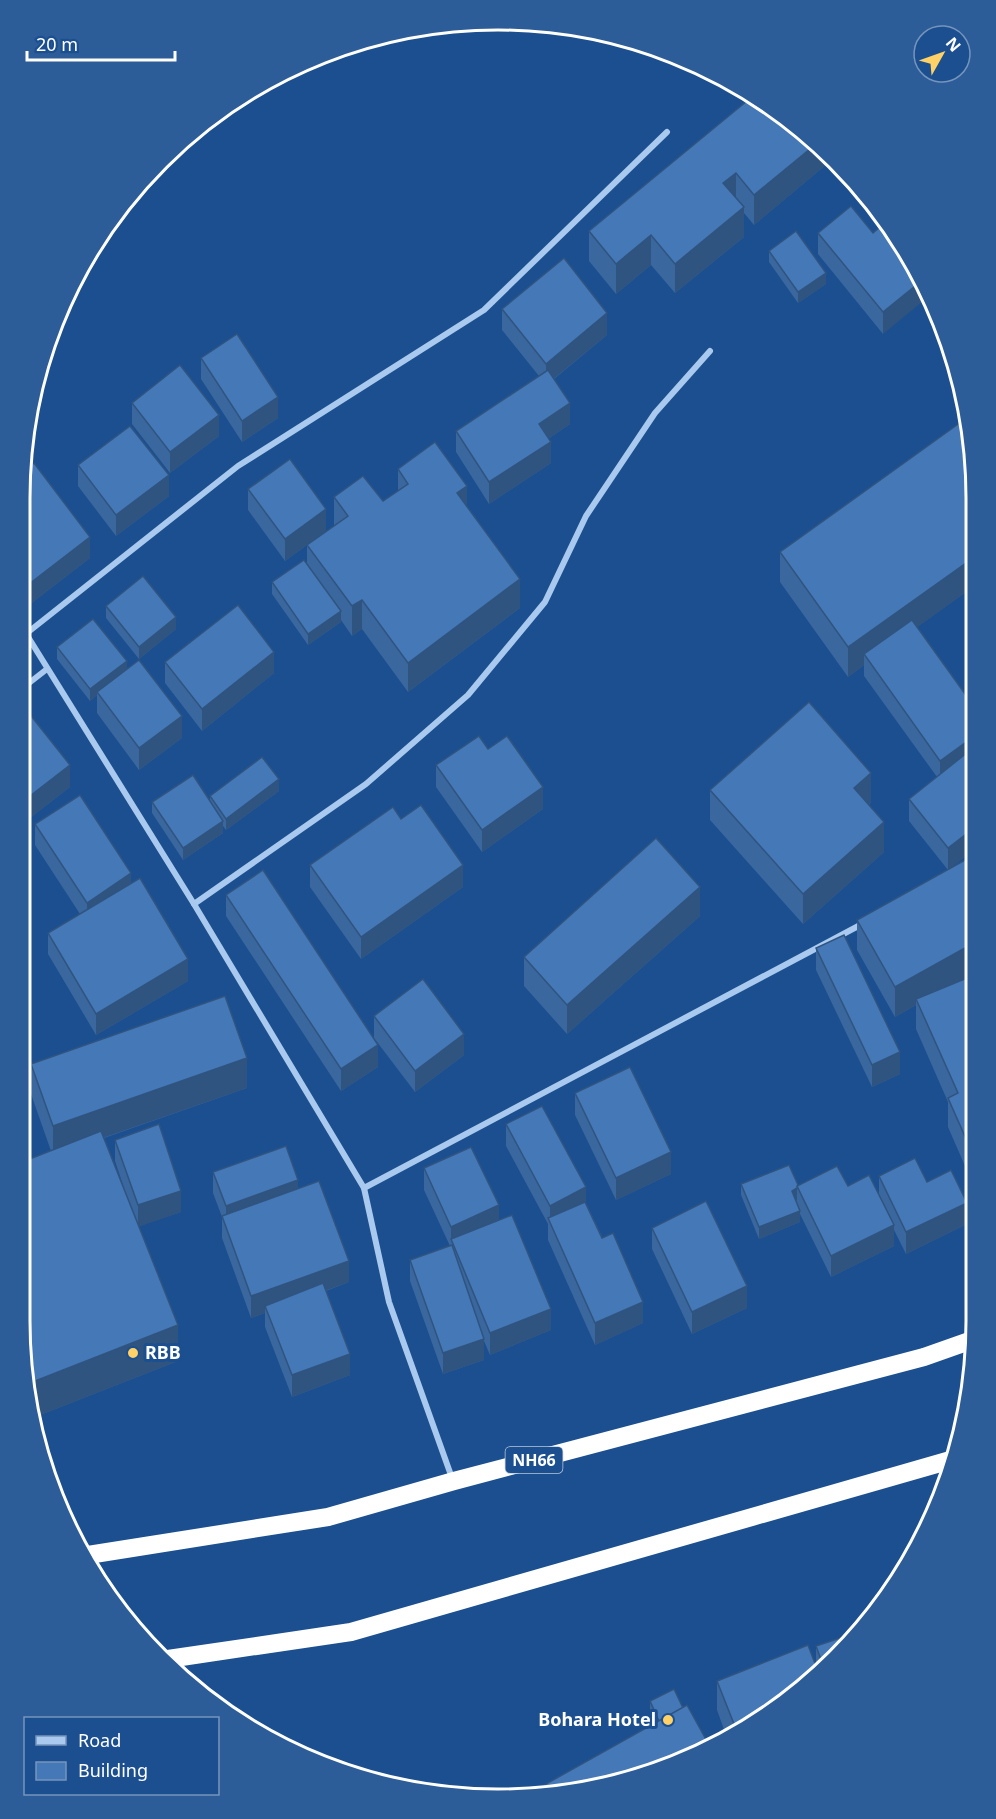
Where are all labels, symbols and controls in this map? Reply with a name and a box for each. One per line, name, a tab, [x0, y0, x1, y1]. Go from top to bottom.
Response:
scale bar	[27, 24, 176, 62]
north arrow	[912, 24, 972, 84]
text: 20 m	[36, 32, 78, 56]
text: N	[941, 32, 966, 56]
place label: RBB	[145, 1340, 181, 1364]
marker: RBB	[126, 1346, 140, 1360]
road number: NH66	[506, 1447, 562, 1473]
place label: Bohara Hotel	[538, 1707, 656, 1731]
marker: Bohara Hotel	[661, 1713, 675, 1727]
legend	[24, 1717, 219, 1795]
text: Road	[78, 1728, 121, 1752]
text: Building	[78, 1758, 148, 1782]

